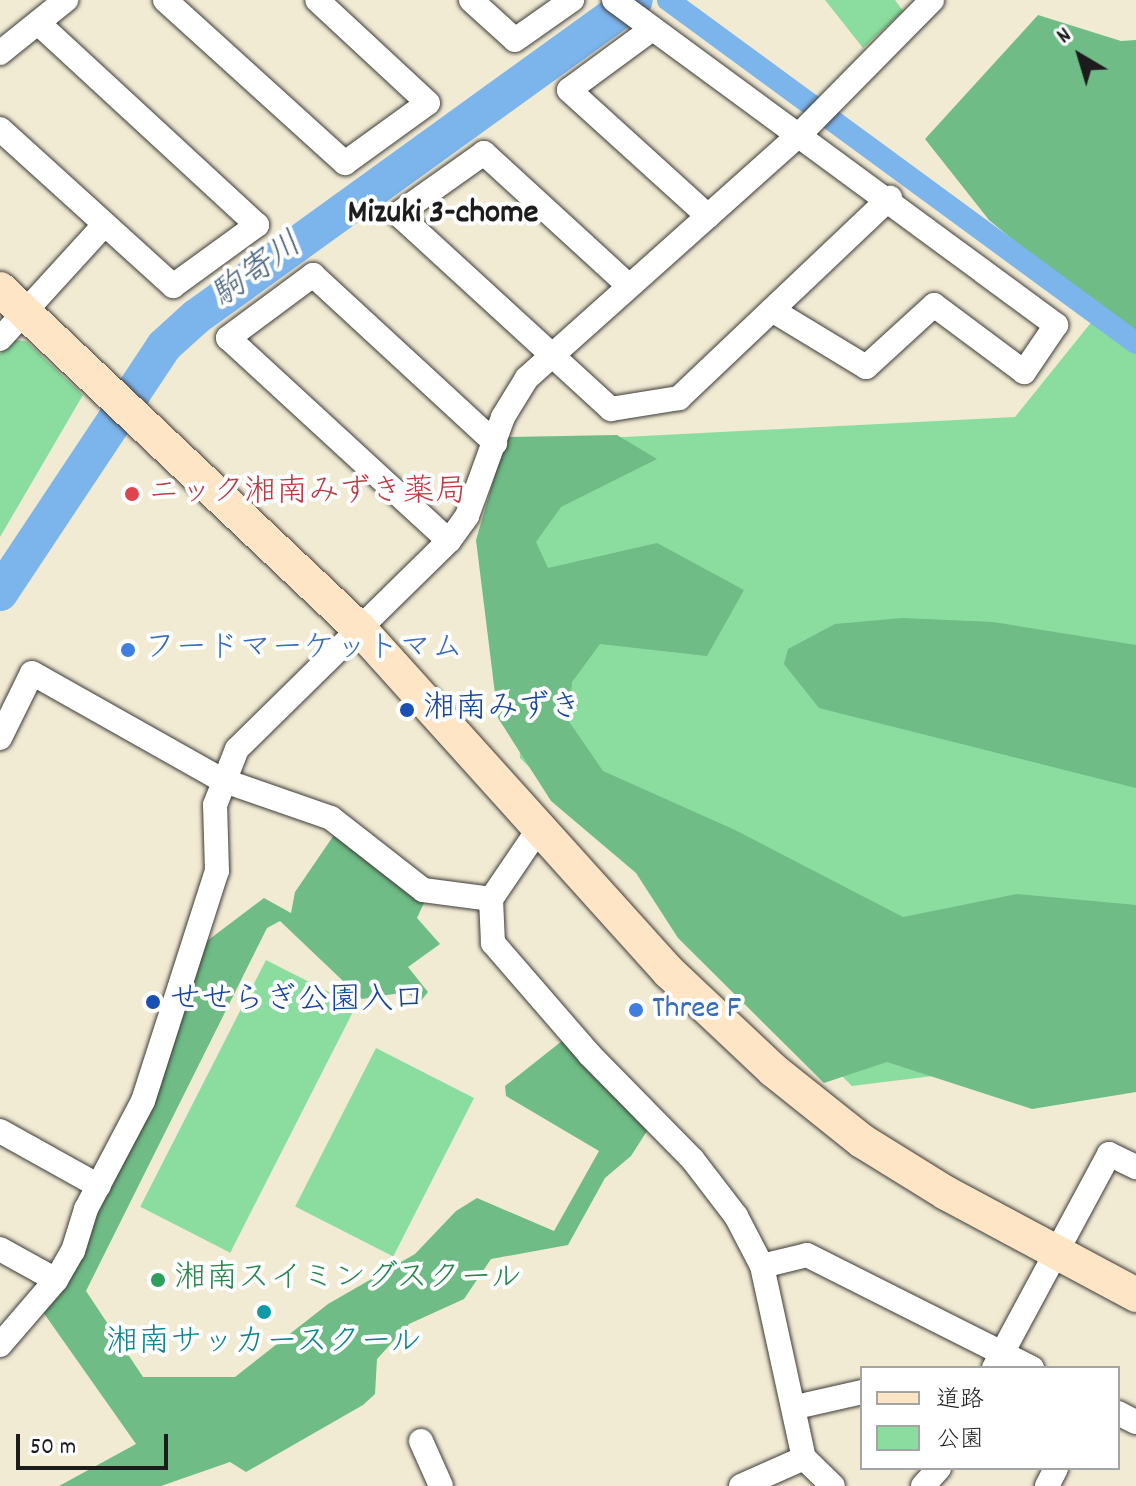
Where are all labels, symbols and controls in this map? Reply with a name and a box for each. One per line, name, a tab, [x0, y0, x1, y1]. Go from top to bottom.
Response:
north arrow	[1040, 16, 1120, 96]
text: N	[1051, 21, 1079, 52]
district label: Mizuki 3-chome	[347, 195, 539, 235]
water label: 駒寄川	[205, 226, 311, 318]
place label: ニック湘南みずき薬局	[148, 475, 468, 513]
marker: ニック湘南みずき薬局	[123, 485, 141, 503]
place label: フードマーケットマム	[144, 631, 463, 669]
marker: フードマーケットマム	[119, 641, 137, 659]
place label: 湘南みずき	[423, 691, 583, 729]
marker: 湘南みずき	[398, 701, 416, 719]
place label: せせらぎ公園入口	[169, 983, 425, 1021]
place label: Three F	[652, 991, 741, 1029]
marker: せせらぎ公園入口	[144, 993, 162, 1011]
marker: Three F	[627, 1001, 645, 1019]
place label: 湘南スイミングスクール	[174, 1261, 526, 1299]
marker: 湘南スイミングスクール	[149, 1271, 167, 1289]
marker: 湘南サッカースクール	[255, 1303, 273, 1321]
place label: 湘南サッカースクール	[104, 1325, 424, 1363]
legend	[860, 1366, 1120, 1470]
text: 道路	[936, 1384, 984, 1418]
scale bar	[20, 1418, 172, 1468]
text: 公園	[936, 1424, 984, 1458]
text: 50 m	[30, 1431, 76, 1465]

